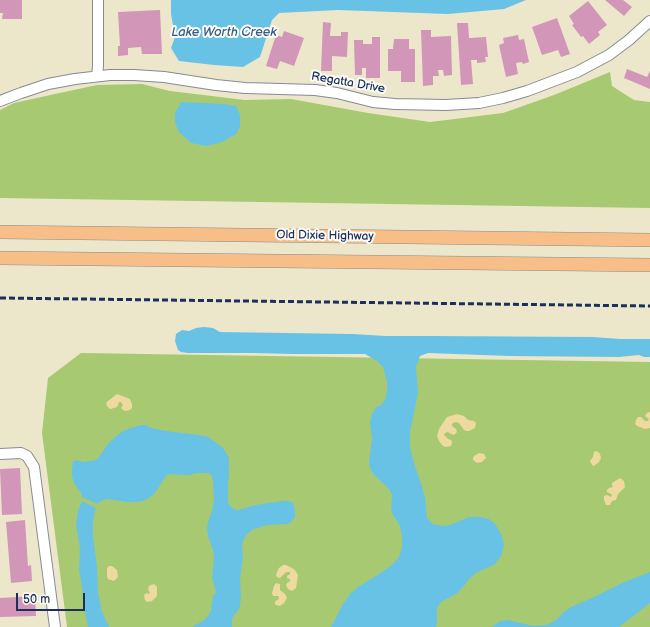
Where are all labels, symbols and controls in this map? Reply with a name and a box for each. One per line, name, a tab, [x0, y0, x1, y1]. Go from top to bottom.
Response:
water label: Lake Worth Creek	[171, 25, 277, 41]
street label: Regatta Drive	[310, 69, 386, 97]
street label: Old Dixie Highway	[276, 228, 374, 244]
scale bar	[18, 585, 87, 611]
text: 50 m	[23, 592, 50, 607]

